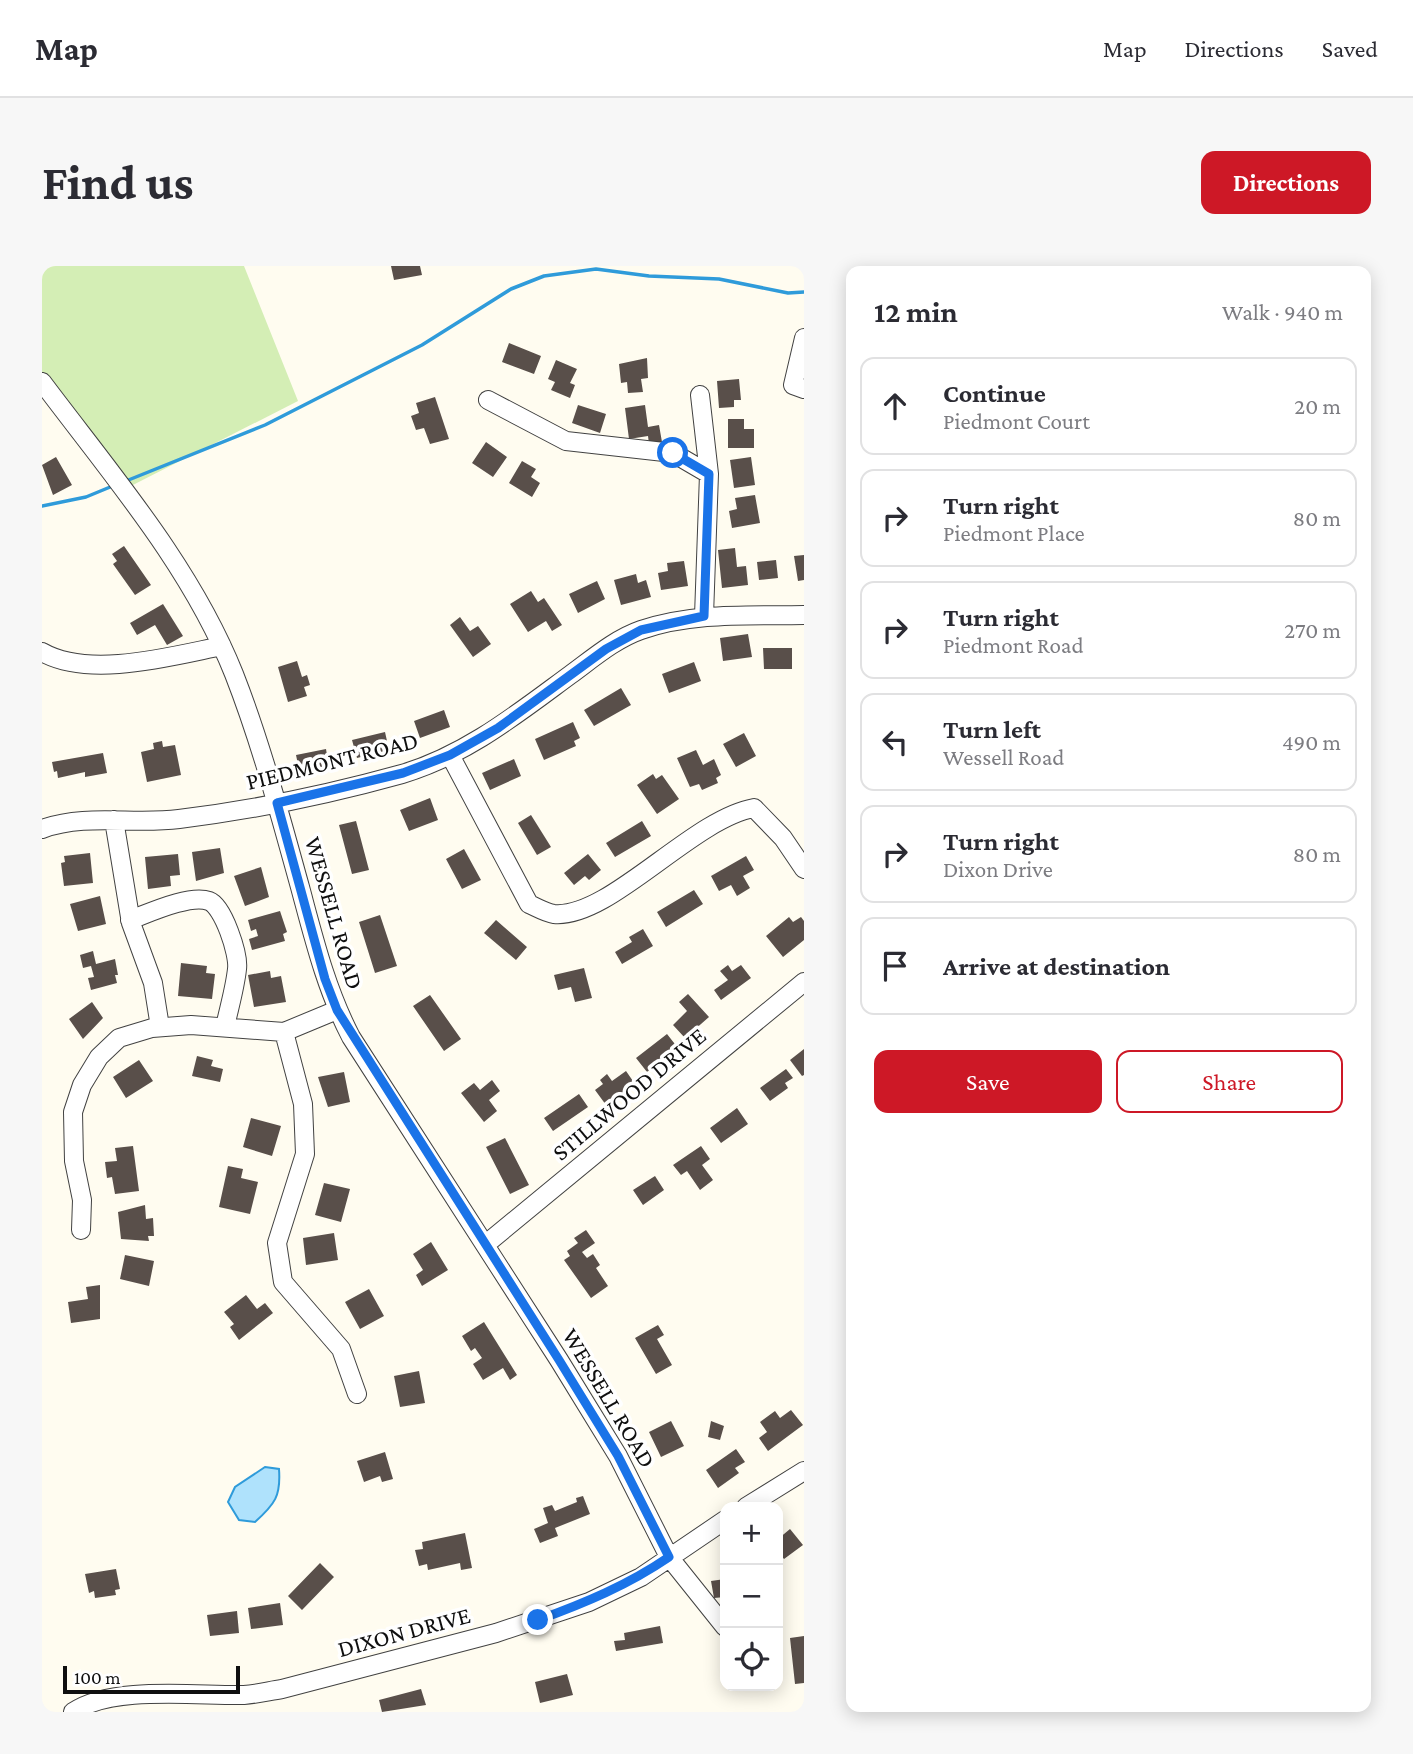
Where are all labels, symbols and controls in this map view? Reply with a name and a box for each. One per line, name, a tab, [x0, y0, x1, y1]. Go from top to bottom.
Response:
text: Map	[35, 30, 98, 67]
text: Map	[1103, 35, 1147, 62]
text: Directions	[1185, 35, 1284, 62]
text: Saved	[1322, 35, 1378, 62]
button: Directions	[1201, 151, 1371, 214]
text: Find us	[42, 155, 194, 210]
text: 12 min	[874, 295, 958, 328]
text: Walk · 940 m	[1222, 299, 1343, 325]
text: Continue	[943, 379, 1046, 408]
icon: ahead	[876, 387, 914, 425]
text: 20 m	[1294, 393, 1341, 419]
text: Piedmont Court	[943, 408, 1090, 434]
route start	[657, 437, 688, 468]
text: Turn right	[943, 491, 1059, 520]
icon: right	[876, 499, 914, 537]
text: 80 m	[1293, 505, 1341, 531]
text: Piedmont Place	[943, 520, 1085, 546]
text: Turn right	[943, 603, 1059, 632]
icon: right	[876, 611, 914, 649]
text: 270 m	[1284, 617, 1341, 643]
text: Piedmont Road	[943, 632, 1084, 658]
text: Turn left	[943, 715, 1041, 744]
icon: left	[876, 723, 914, 761]
street label: PIEDMONT ROAD	[243, 726, 421, 795]
text: 490 m	[1282, 729, 1341, 755]
text: Wessell Road	[943, 744, 1064, 770]
text: Turn right	[943, 827, 1059, 856]
street label: WESSELL ROAD	[300, 833, 369, 992]
icon: right	[876, 835, 914, 873]
text: 80 m	[1293, 841, 1341, 867]
text: Dixon Drive	[943, 856, 1053, 882]
icon: arrive	[876, 947, 914, 985]
text: Arrive at destination	[943, 952, 1170, 981]
street label: STILLWOOD DRIVE	[547, 1022, 711, 1166]
button: Save	[874, 1050, 1102, 1113]
button: Share	[1116, 1050, 1343, 1113]
street label: WESSELL ROAD	[557, 1323, 662, 1472]
map controls	[720, 1502, 783, 1691]
button: +	[720, 1502, 783, 1565]
button: −	[720, 1565, 783, 1628]
street label: DIXON DRIVE	[335, 1601, 473, 1662]
route end	[522, 1604, 553, 1635]
button: locate	[720, 1628, 783, 1691]
scale bar	[63, 1663, 240, 1695]
text: 100 m	[74, 1667, 121, 1688]

